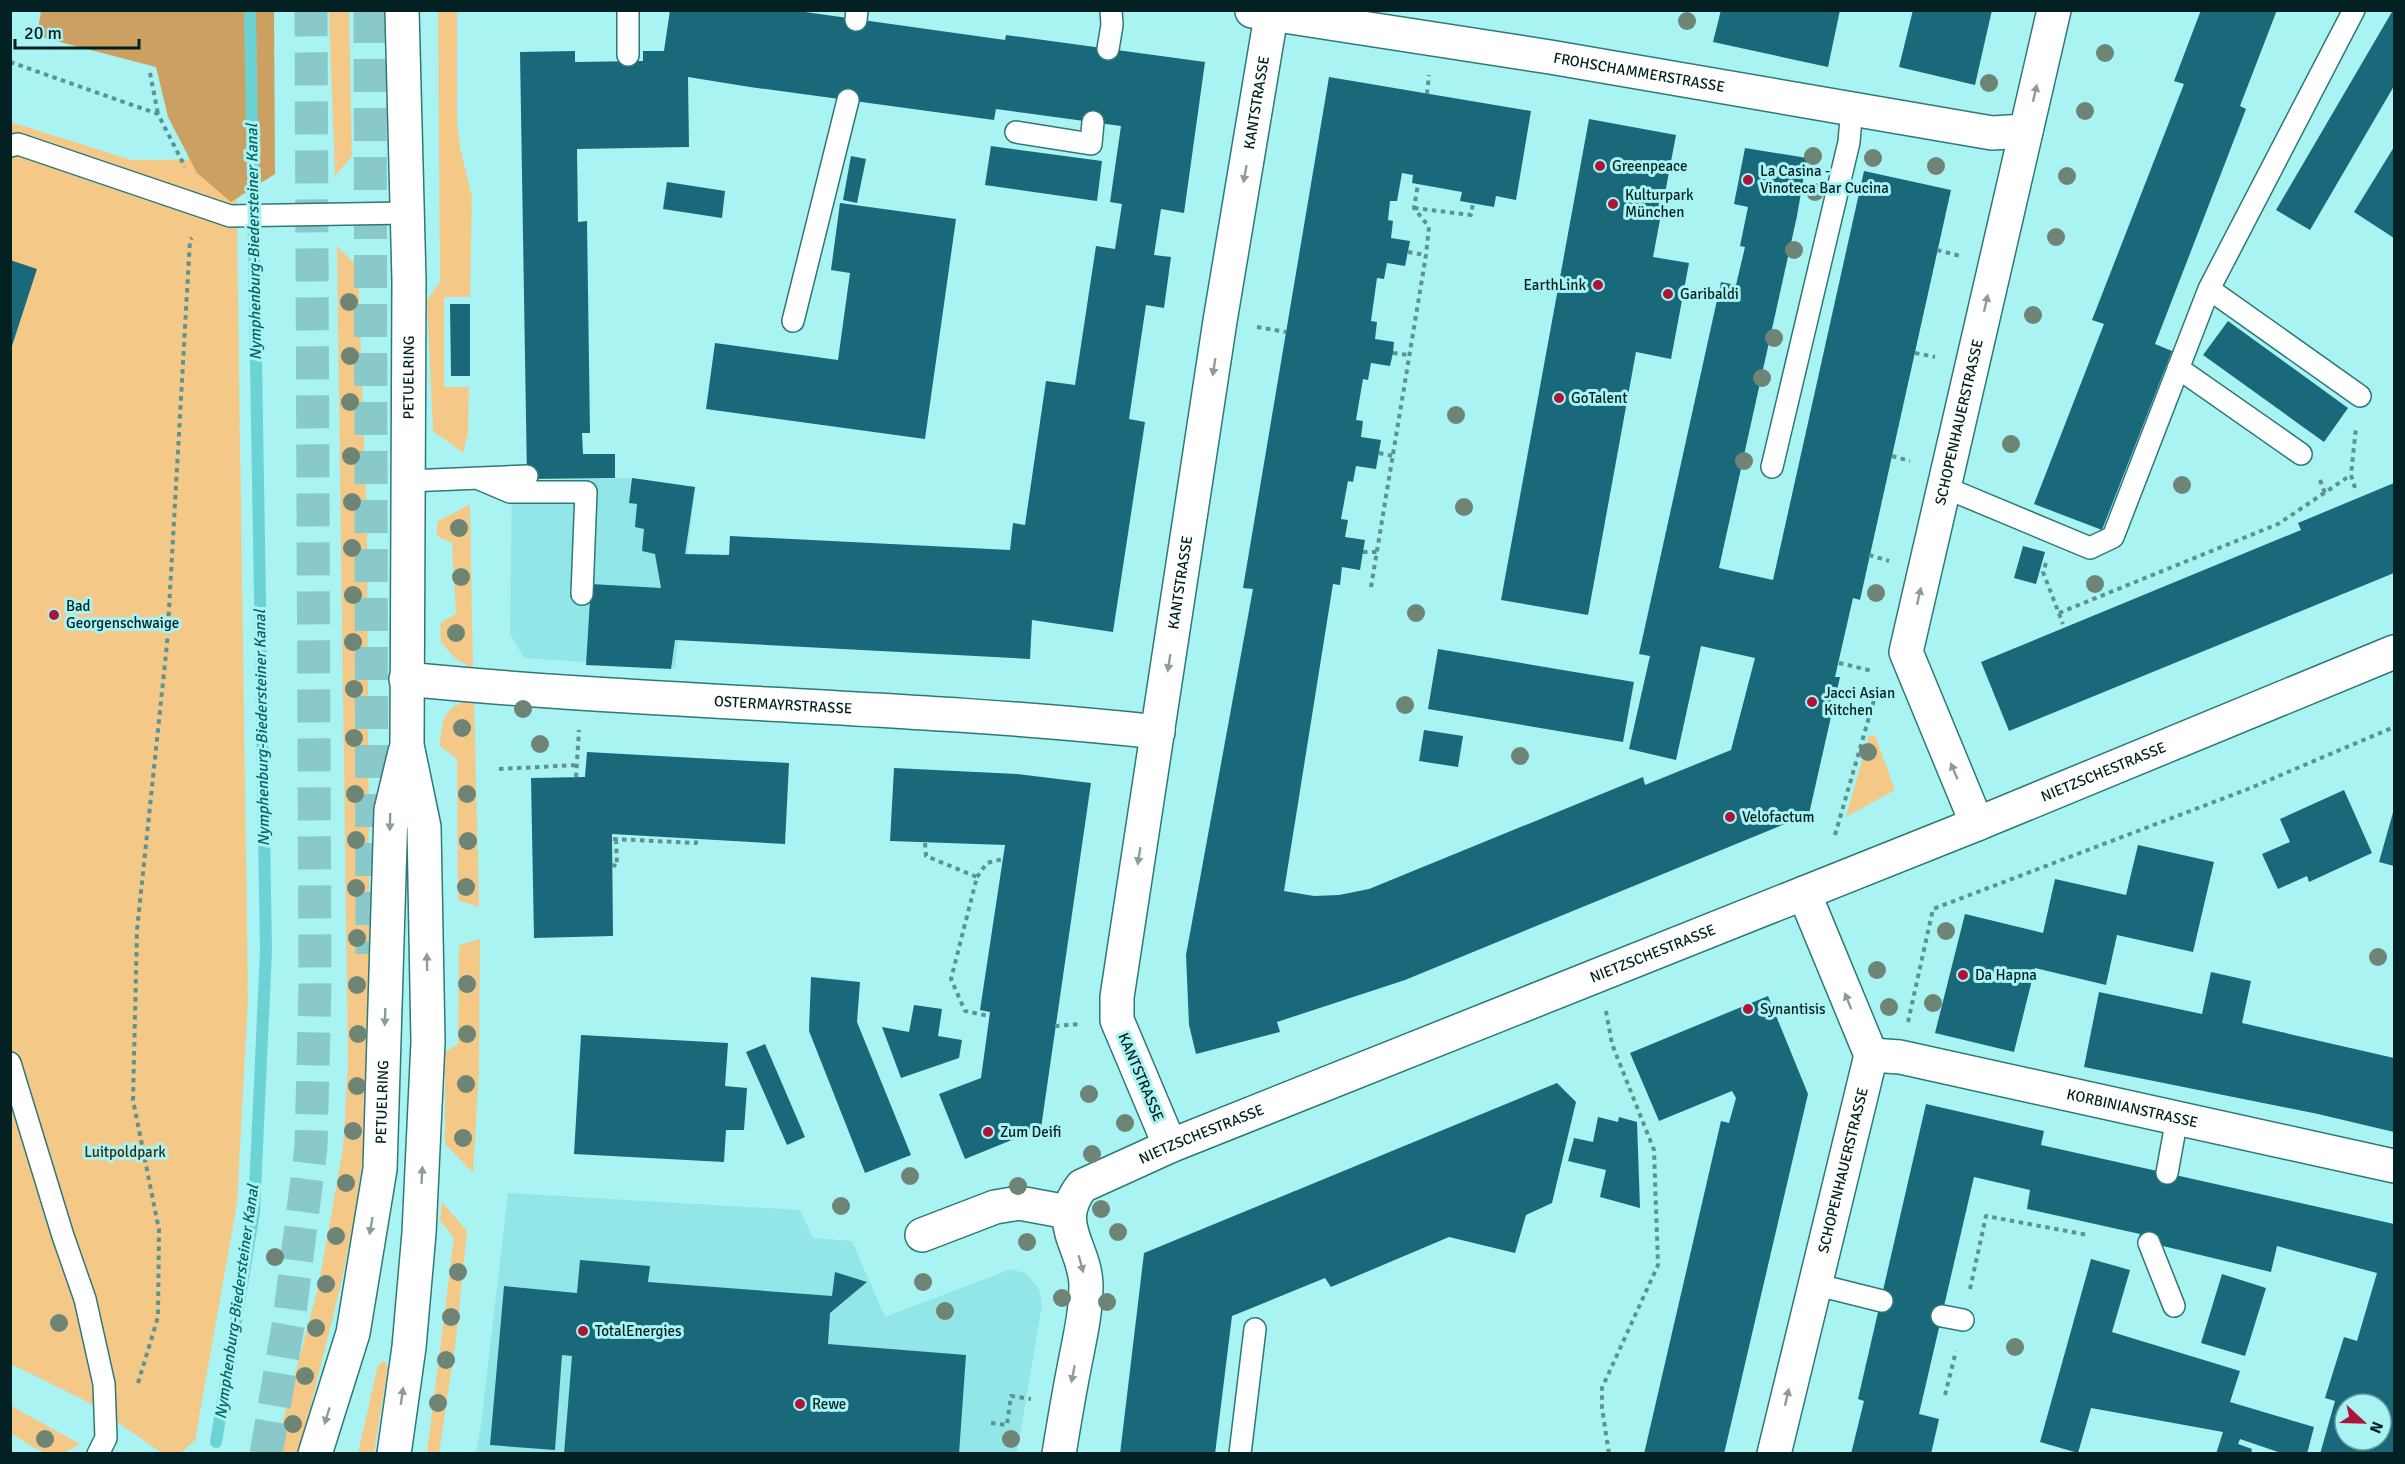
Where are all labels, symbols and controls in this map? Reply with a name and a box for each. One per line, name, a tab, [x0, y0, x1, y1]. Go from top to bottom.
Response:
scale bar	[15, 12, 140, 50]
text: 20 m	[24, 22, 62, 44]
street label: FROHSCHAMMERSTRASSE	[1552, 49, 1726, 96]
street label: KANTSTRASSE	[1240, 54, 1273, 151]
one-way arrow	[2030, 83, 2040, 102]
water label: Nymphenburg-Biedersteiner Kanal	[242, 122, 266, 360]
place label: Greenpeace	[1612, 157, 1688, 175]
marker: Greenpeace	[1593, 159, 1607, 173]
place label: La Casina - Vinoteca Bar Cucina	[1760, 162, 1889, 197]
one-way arrow	[1240, 165, 1249, 184]
marker: La Casina - Vinoteca Bar Cucina	[1741, 173, 1755, 187]
place label: Kulturpark München	[1625, 186, 1694, 221]
marker: Kulturpark München	[1606, 197, 1620, 211]
place label: EarthLink	[1523, 276, 1586, 294]
marker: EarthLink	[1591, 278, 1605, 292]
place label: Garibaldi	[1680, 285, 1739, 303]
marker: Garibaldi	[1661, 287, 1675, 301]
one-way arrow	[1982, 294, 1992, 312]
street label: PETUELRING	[399, 335, 418, 419]
street label: SCHOPENHAUERSTRASSE	[1931, 337, 1987, 507]
one-way arrow	[1209, 357, 1218, 376]
place label: GoTalent	[1571, 389, 1628, 407]
marker: GoTalent	[1552, 391, 1566, 405]
street label: KANTSTRASSE	[1164, 534, 1196, 631]
one-way arrow	[1914, 586, 1924, 605]
place label: Bad Georgenschwaige	[66, 597, 179, 632]
marker: Bad Georgenschwaige	[47, 608, 61, 622]
water label: Nymphenburg-Biedersteiner Kanal	[250, 608, 274, 846]
one-way arrow	[1164, 654, 1173, 673]
place label: Jacci Asian Kitchen	[1824, 684, 1895, 719]
street label: OSTERMAYRSTRASSE	[713, 692, 853, 718]
marker: Jacci Asian Kitchen	[1805, 695, 1819, 709]
street label: NIETZSCHESTRASSE	[2038, 738, 2169, 806]
one-way arrow	[1949, 761, 1959, 779]
place label: Velofactum	[1742, 808, 1814, 826]
marker: Velofactum	[1723, 810, 1737, 824]
one-way arrow	[386, 813, 395, 832]
one-way arrow	[1135, 847, 1144, 866]
street label: NIETZSCHESTRASSE	[1587, 920, 1718, 987]
one-way arrow	[422, 953, 432, 972]
place label: Da Hapna	[1975, 966, 2037, 984]
marker: Da Hapna	[1956, 968, 1970, 982]
one-way arrow	[1843, 992, 1852, 1010]
place label: Synantisis	[1760, 1000, 1826, 1018]
marker: Synantisis	[1741, 1002, 1755, 1016]
one-way arrow	[381, 1008, 390, 1027]
street label: KANTSTRASSE	[1114, 1030, 1168, 1124]
street label: PETUELRING	[372, 1060, 392, 1144]
street label: KORBINIANSTRASSE	[2065, 1085, 2200, 1131]
street label: SCHOPENHAUERSTRASSE	[1814, 1086, 1872, 1255]
street label: NIETZSCHESTRASSE	[1136, 1100, 1267, 1168]
place label: Zum Deifi	[1000, 1123, 1061, 1141]
marker: Zum Deifi	[981, 1125, 995, 1139]
park label: Luitpoldpark	[84, 1143, 166, 1161]
one-way arrow	[417, 1165, 426, 1184]
water label: Nymphenburg-Biedersteiner Kanal	[211, 1182, 264, 1421]
one-way arrow	[366, 1217, 375, 1236]
one-way arrow	[1077, 1255, 1086, 1273]
place label: TotalEnergies	[595, 1322, 682, 1340]
marker: TotalEnergies	[576, 1324, 590, 1338]
one-way arrow	[1068, 1365, 1077, 1384]
one-way arrow	[397, 1386, 406, 1405]
one-way arrow	[1783, 1387, 1793, 1406]
north arrow	[2333, 1392, 2393, 1452]
place label: Rewe	[812, 1395, 846, 1413]
marker: Rewe	[793, 1397, 807, 1411]
one-way arrow	[322, 1407, 331, 1425]
text: N	[2365, 1418, 2387, 1436]

